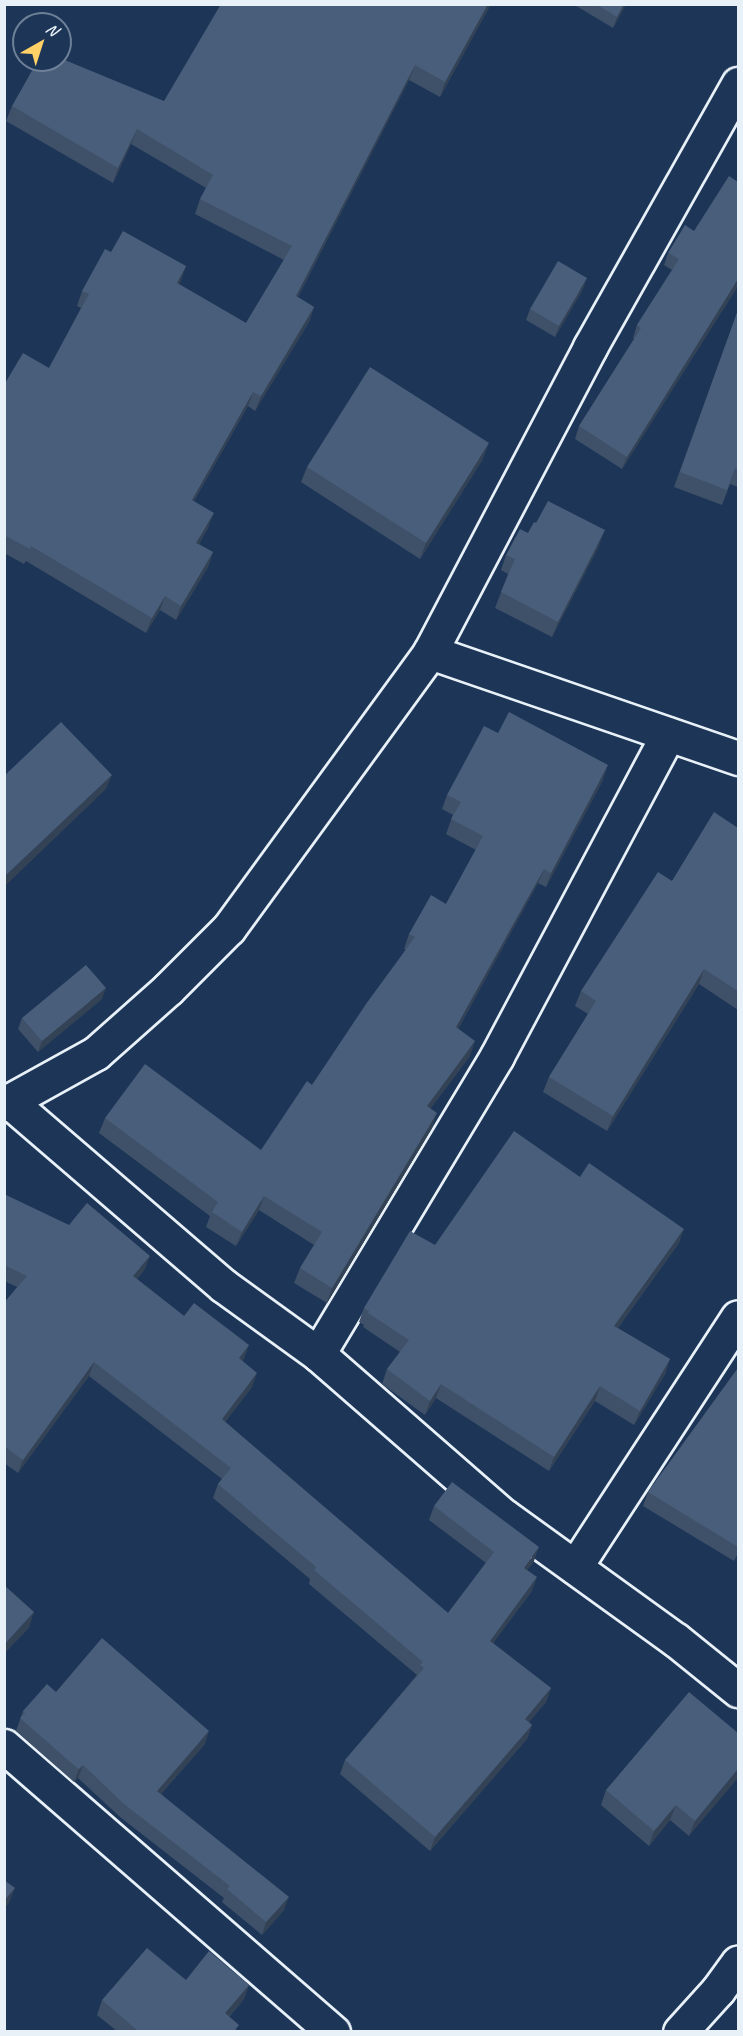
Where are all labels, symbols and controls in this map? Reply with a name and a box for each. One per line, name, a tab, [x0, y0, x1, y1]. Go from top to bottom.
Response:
north arrow	[12, 12, 72, 72]
text: N	[42, 19, 62, 40]

